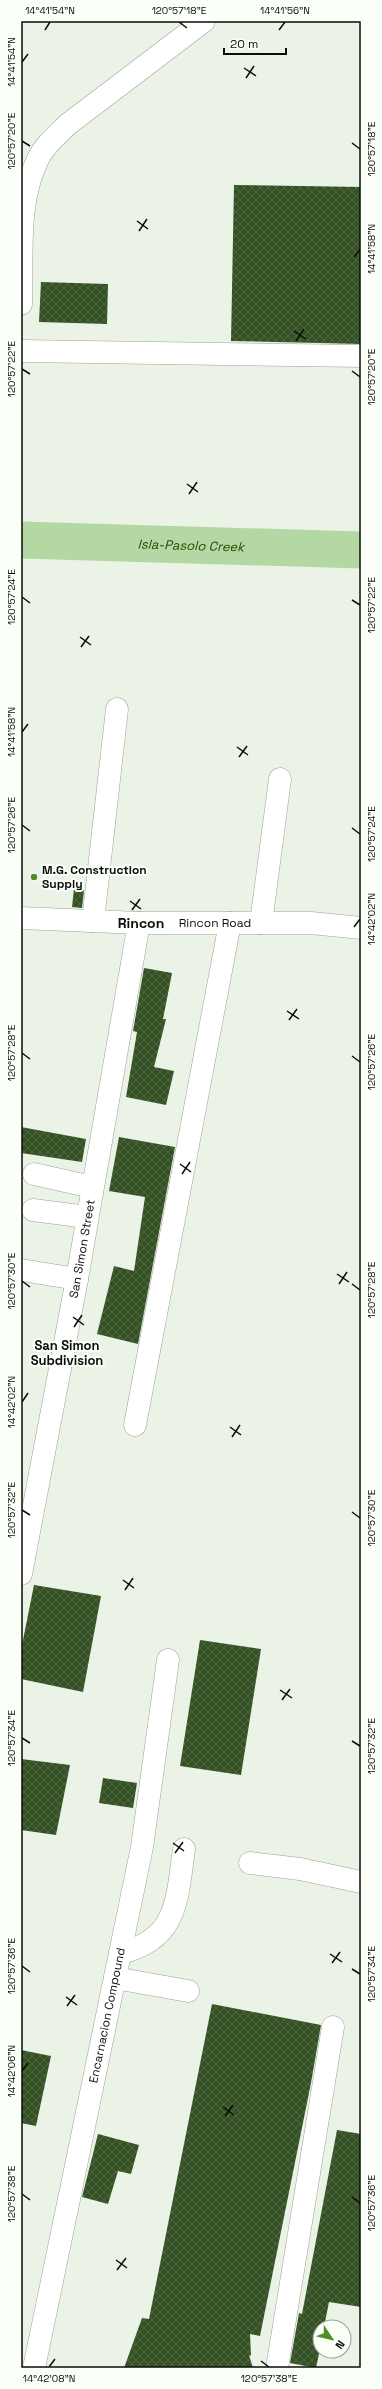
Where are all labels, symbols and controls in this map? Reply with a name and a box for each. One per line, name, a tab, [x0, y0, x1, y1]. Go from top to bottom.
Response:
text: 14°41'54"N	[25, 4, 75, 17]
text: 120°57'18"E	[152, 4, 207, 17]
text: 14°41'56"N	[260, 4, 310, 17]
scale bar	[224, 30, 286, 56]
text: 20 m	[230, 36, 258, 52]
text: 14°41'54"N	[5, 37, 18, 87]
text: 120°57'20"E	[5, 112, 18, 169]
text: 120°57'18"E	[365, 121, 378, 176]
text: 14°41'58"N	[365, 224, 378, 274]
text: 120°57'22"E	[5, 340, 18, 397]
text: 120°57'20"E	[365, 348, 378, 405]
water label: Isla-Pasolo Creek	[137, 535, 246, 556]
text: 120°57'24"E	[5, 569, 18, 625]
text: 120°57'22"E	[365, 576, 378, 633]
text: 14°41'58"N	[5, 707, 18, 757]
text: 120°57'26"E	[5, 796, 18, 853]
text: 120°57'24"E	[365, 806, 378, 862]
place label: M.G. Construction Supply	[42, 862, 147, 892]
marker: M.G. Construction Supply	[29, 872, 39, 882]
text: 14°42'02"N	[365, 893, 378, 945]
district label: Rincon	[118, 914, 164, 932]
street label: Rincon Road	[179, 915, 251, 931]
text: 120°57'28"E	[5, 1024, 18, 1081]
text: 120°57'26"E	[365, 1033, 378, 1090]
street label: San Simon Street	[66, 1198, 99, 1299]
text: 120°57'30"E	[5, 1252, 18, 1309]
text: 120°57'28"E	[365, 1261, 378, 1318]
district label: San Simon Subdivision	[31, 1337, 103, 1369]
text: 14°42'02"N	[5, 1376, 18, 1428]
text: 120°57'32"E	[5, 1481, 18, 1538]
text: 120°57'30"E	[365, 1489, 378, 1546]
text: 120°57'34"E	[5, 1710, 18, 1766]
text: 120°57'32"E	[365, 1717, 378, 1774]
text: 120°57'36"E	[5, 1937, 18, 1994]
street label: Encarnacion Compound	[85, 1946, 129, 2085]
text: 120°57'34"E	[365, 1946, 378, 2002]
text: 14°42'06"N	[5, 2045, 18, 2097]
text: 120°57'38"E	[5, 2165, 18, 2222]
text: 120°57'36"E	[365, 2174, 378, 2231]
north arrow	[312, 2319, 352, 2359]
text: N	[332, 2338, 348, 2352]
text: 14°42'08"N	[23, 2372, 75, 2385]
text: 120°57'38"E	[241, 2372, 298, 2385]

